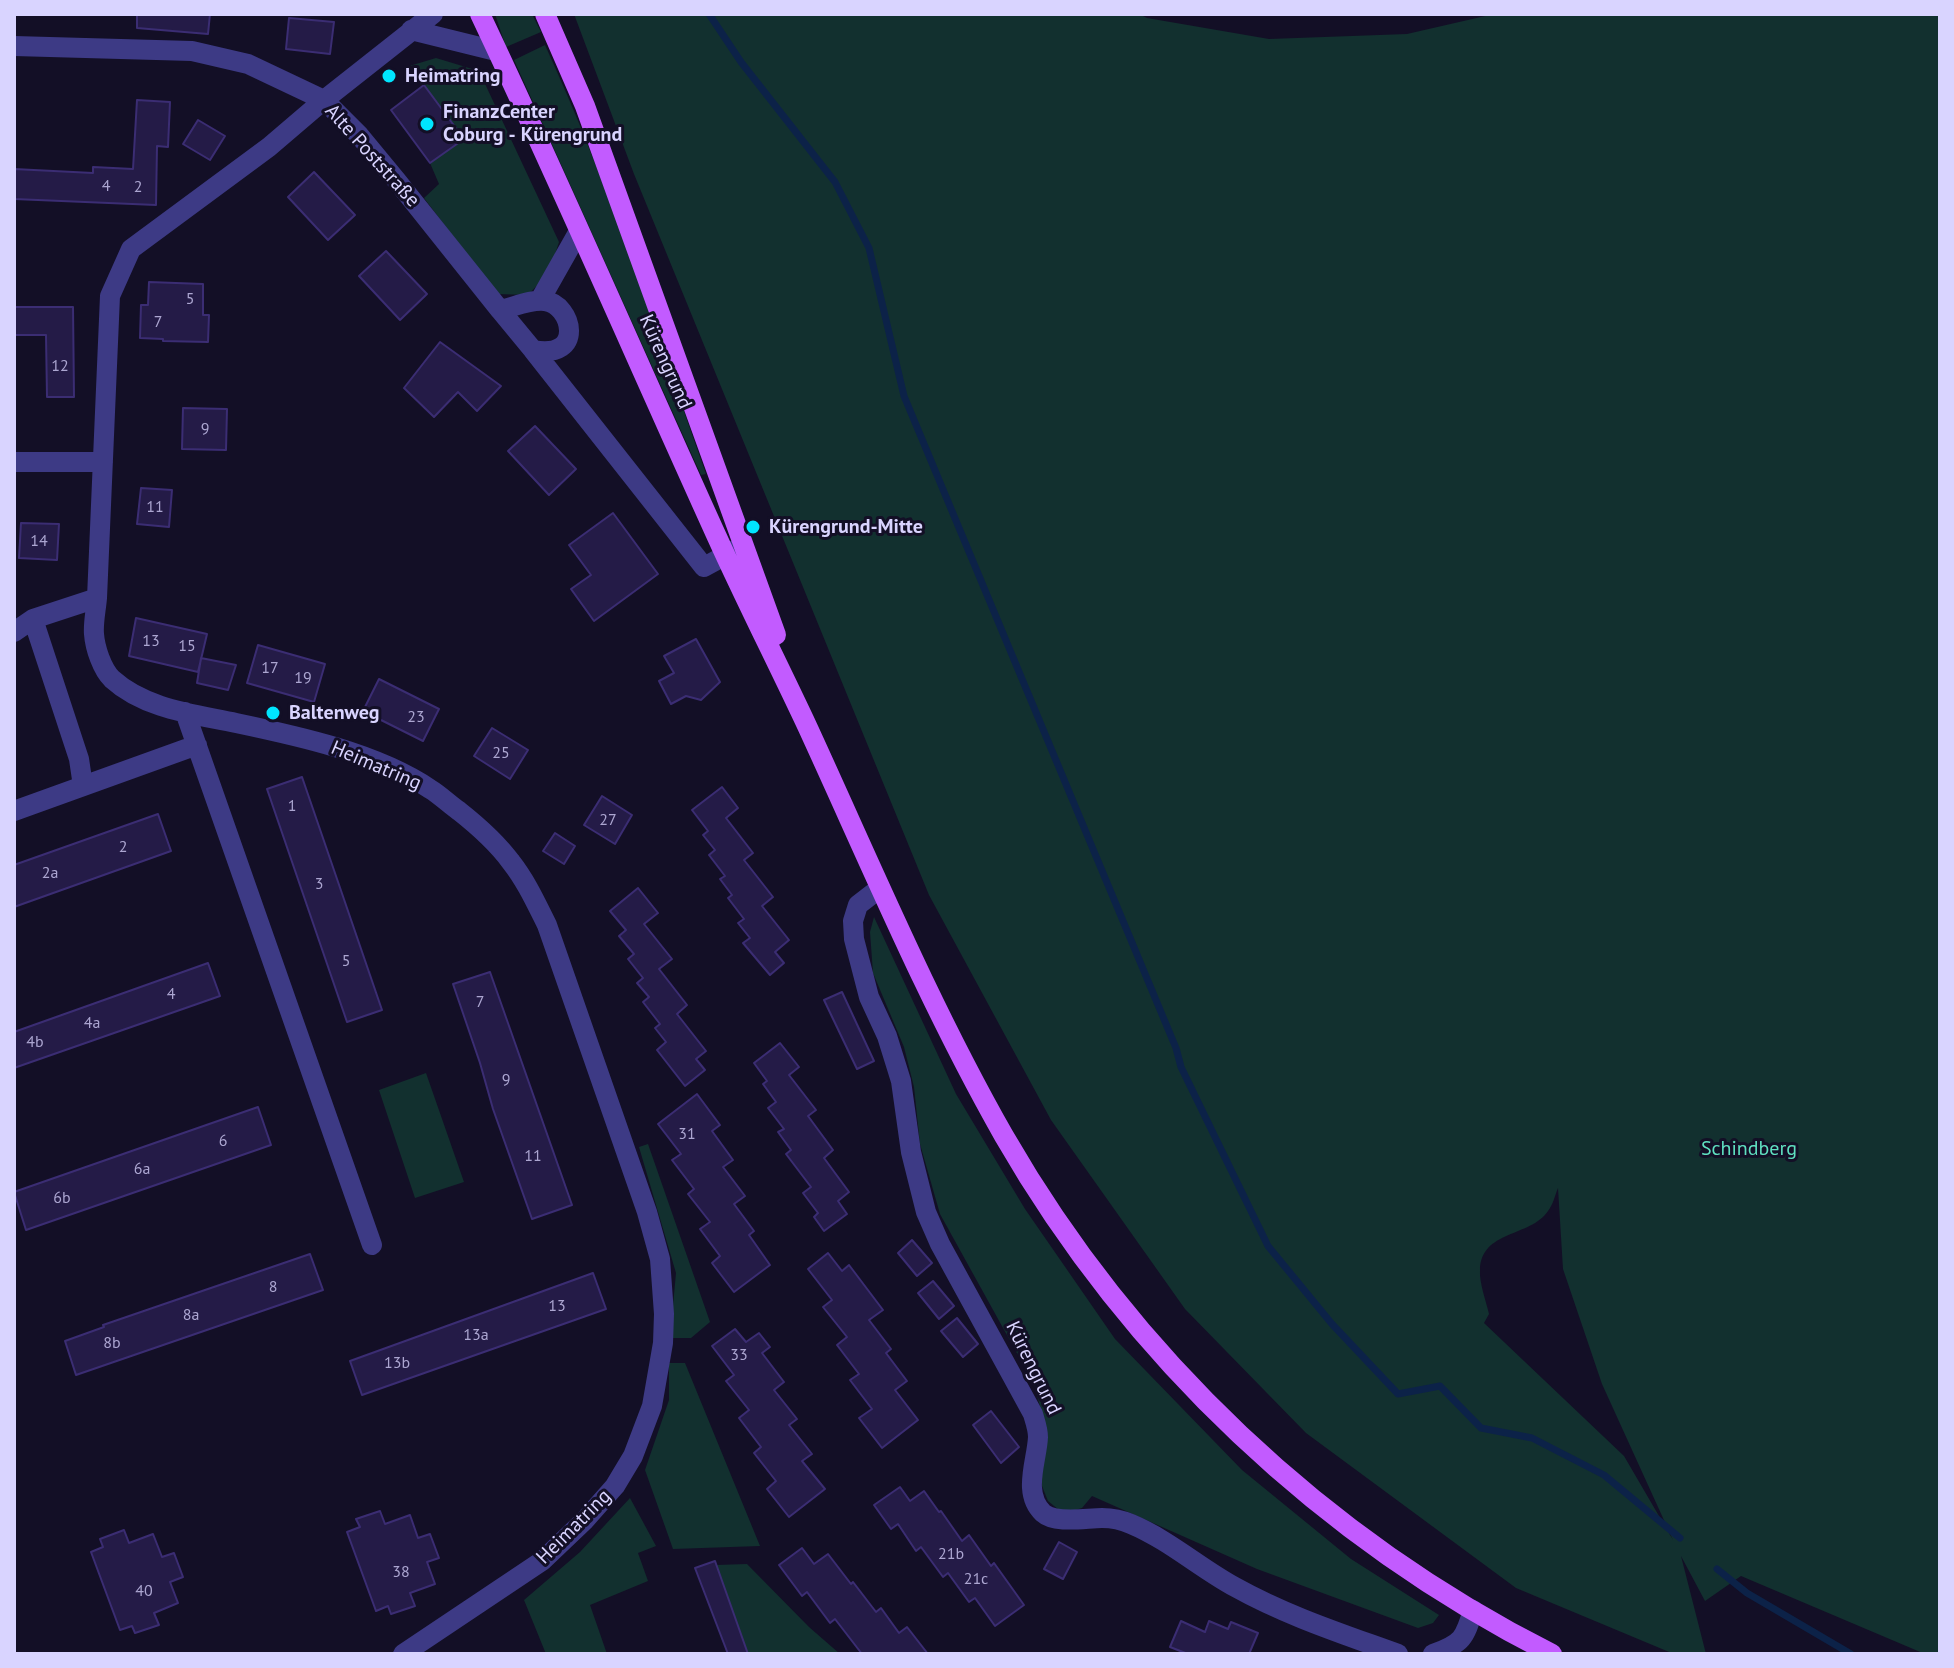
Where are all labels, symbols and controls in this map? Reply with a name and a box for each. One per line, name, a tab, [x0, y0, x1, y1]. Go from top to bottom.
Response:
place label: Heimatring	[405, 64, 501, 88]
marker: Heimatring	[380, 67, 398, 85]
street label: Alte Poststraße	[320, 100, 424, 212]
place label: FinanzCenter Coburg - Kürengrund	[443, 100, 622, 147]
marker: FinanzCenter Coburg - Kürengrund	[418, 115, 436, 133]
house number: 4	[102, 176, 110, 196]
house number: 2	[134, 177, 142, 197]
house number: 5	[186, 289, 194, 309]
street label: Kürengrund	[634, 311, 696, 413]
house number: 7	[154, 312, 162, 332]
house number: 12	[51, 356, 69, 376]
house number: 9	[201, 419, 209, 439]
house number: 11	[146, 497, 164, 517]
place label: Kürengrund-Mitte	[769, 515, 923, 539]
marker: Kürengrund-Mitte	[744, 518, 762, 536]
house number: 14	[30, 531, 48, 551]
house number: 13	[142, 631, 160, 651]
house number: 15	[178, 636, 196, 656]
house number: 17	[261, 658, 279, 678]
house number: 19	[294, 668, 312, 688]
place label: Baltenweg	[289, 701, 380, 725]
marker: Baltenweg	[264, 704, 282, 722]
house number: 23	[407, 707, 425, 727]
street label: Heimatring	[327, 736, 425, 796]
house number: 25	[492, 743, 510, 763]
house number: 1	[288, 796, 296, 816]
house number: 27	[599, 810, 617, 830]
house number: 2	[119, 837, 127, 857]
house number: 2a	[42, 863, 58, 883]
house number: 3	[315, 874, 323, 894]
house number: 5	[342, 951, 350, 971]
house number: 4	[167, 984, 175, 1004]
house number: 7	[476, 992, 484, 1012]
house number: 4a	[84, 1013, 100, 1033]
house number: 4b	[26, 1032, 44, 1052]
house number: 9	[502, 1070, 510, 1090]
house number: 31	[678, 1124, 696, 1144]
house number: 6	[219, 1131, 227, 1151]
park label: Schindberg	[1701, 1137, 1797, 1161]
house number: 11	[524, 1146, 542, 1166]
house number: 6a	[134, 1159, 150, 1179]
house number: 6b	[53, 1188, 71, 1208]
house number: 8	[269, 1277, 277, 1297]
house number: 13	[548, 1296, 566, 1316]
house number: 8a	[183, 1305, 199, 1325]
street label: Kürengrund	[1000, 1317, 1066, 1419]
house number: 13a	[463, 1325, 489, 1345]
house number: 8b	[103, 1333, 121, 1353]
house number: 33	[730, 1345, 748, 1365]
house number: 13b	[384, 1353, 410, 1373]
street label: Heimatring	[532, 1485, 616, 1569]
house number: 21b	[938, 1544, 964, 1564]
house number: 38	[392, 1562, 410, 1582]
house number: 21c	[964, 1569, 988, 1589]
house number: 40	[135, 1581, 153, 1601]

